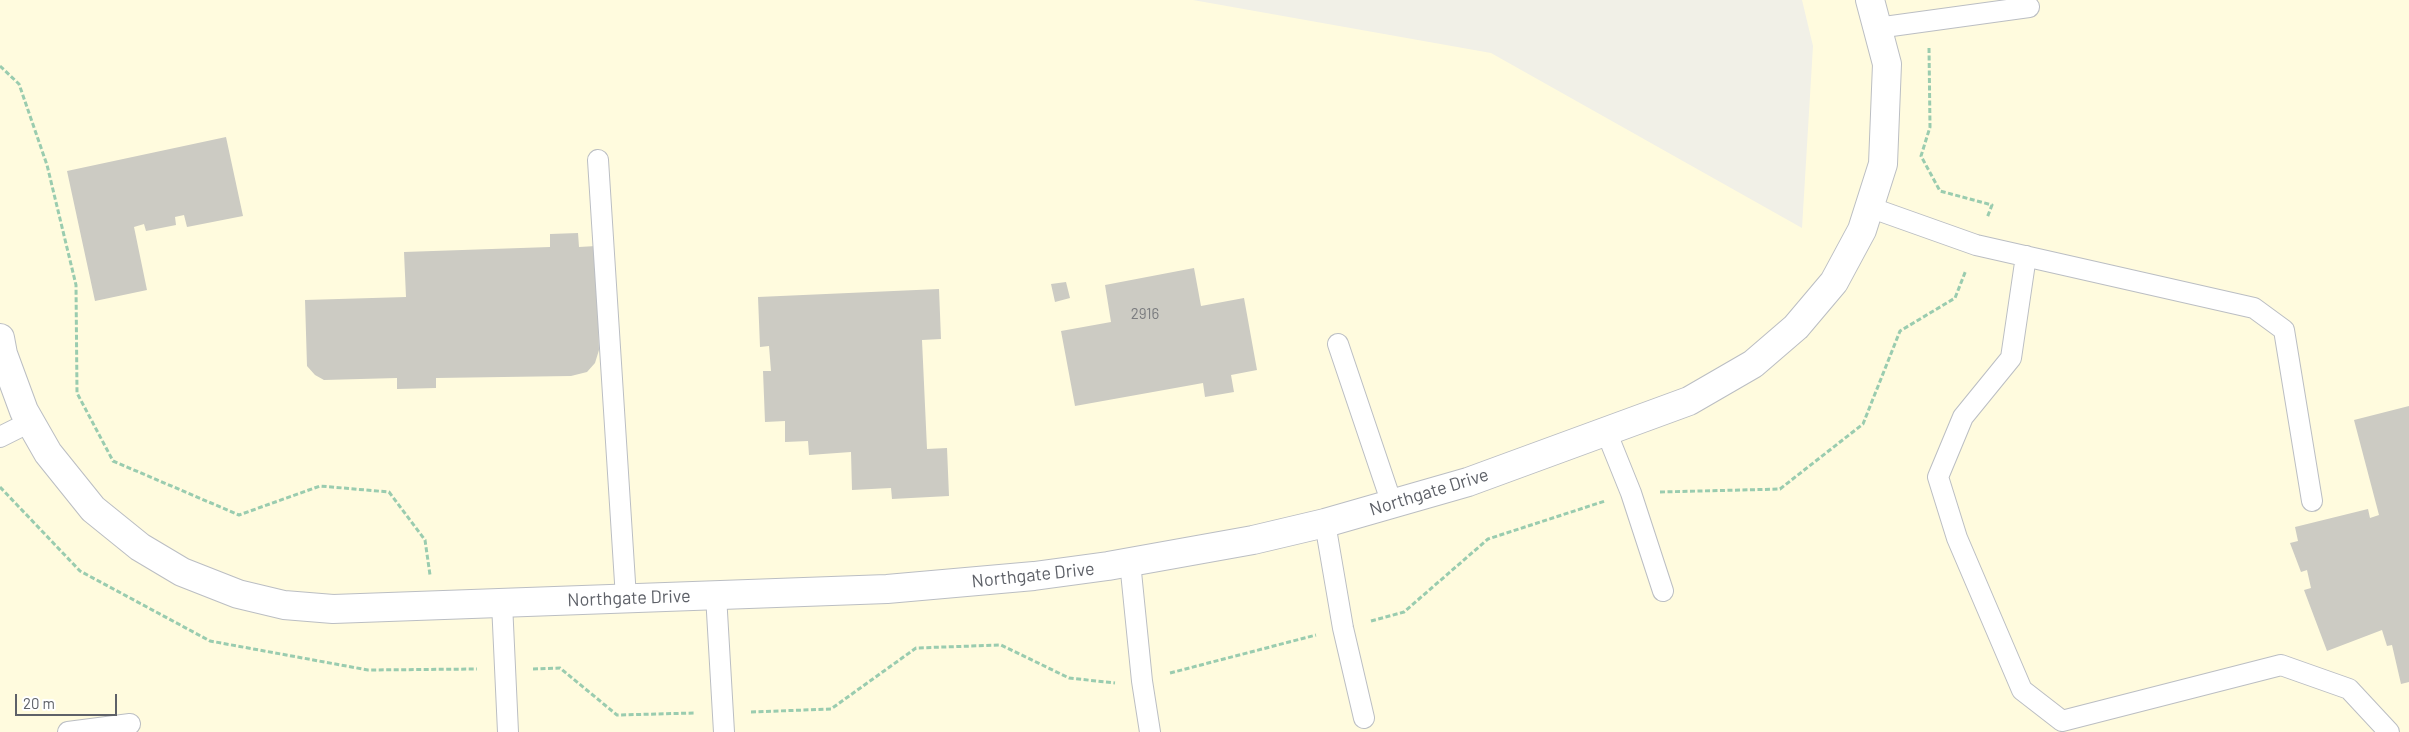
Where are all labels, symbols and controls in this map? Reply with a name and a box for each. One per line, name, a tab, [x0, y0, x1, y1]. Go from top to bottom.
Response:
house number: 2916	[1131, 305, 1159, 323]
street label: Northgate Drive	[1367, 464, 1491, 520]
street label: Northgate Drive	[971, 558, 1095, 592]
street label: Northgate Drive	[567, 585, 691, 611]
scale bar	[18, 684, 120, 716]
text: 20 m	[23, 694, 55, 712]

